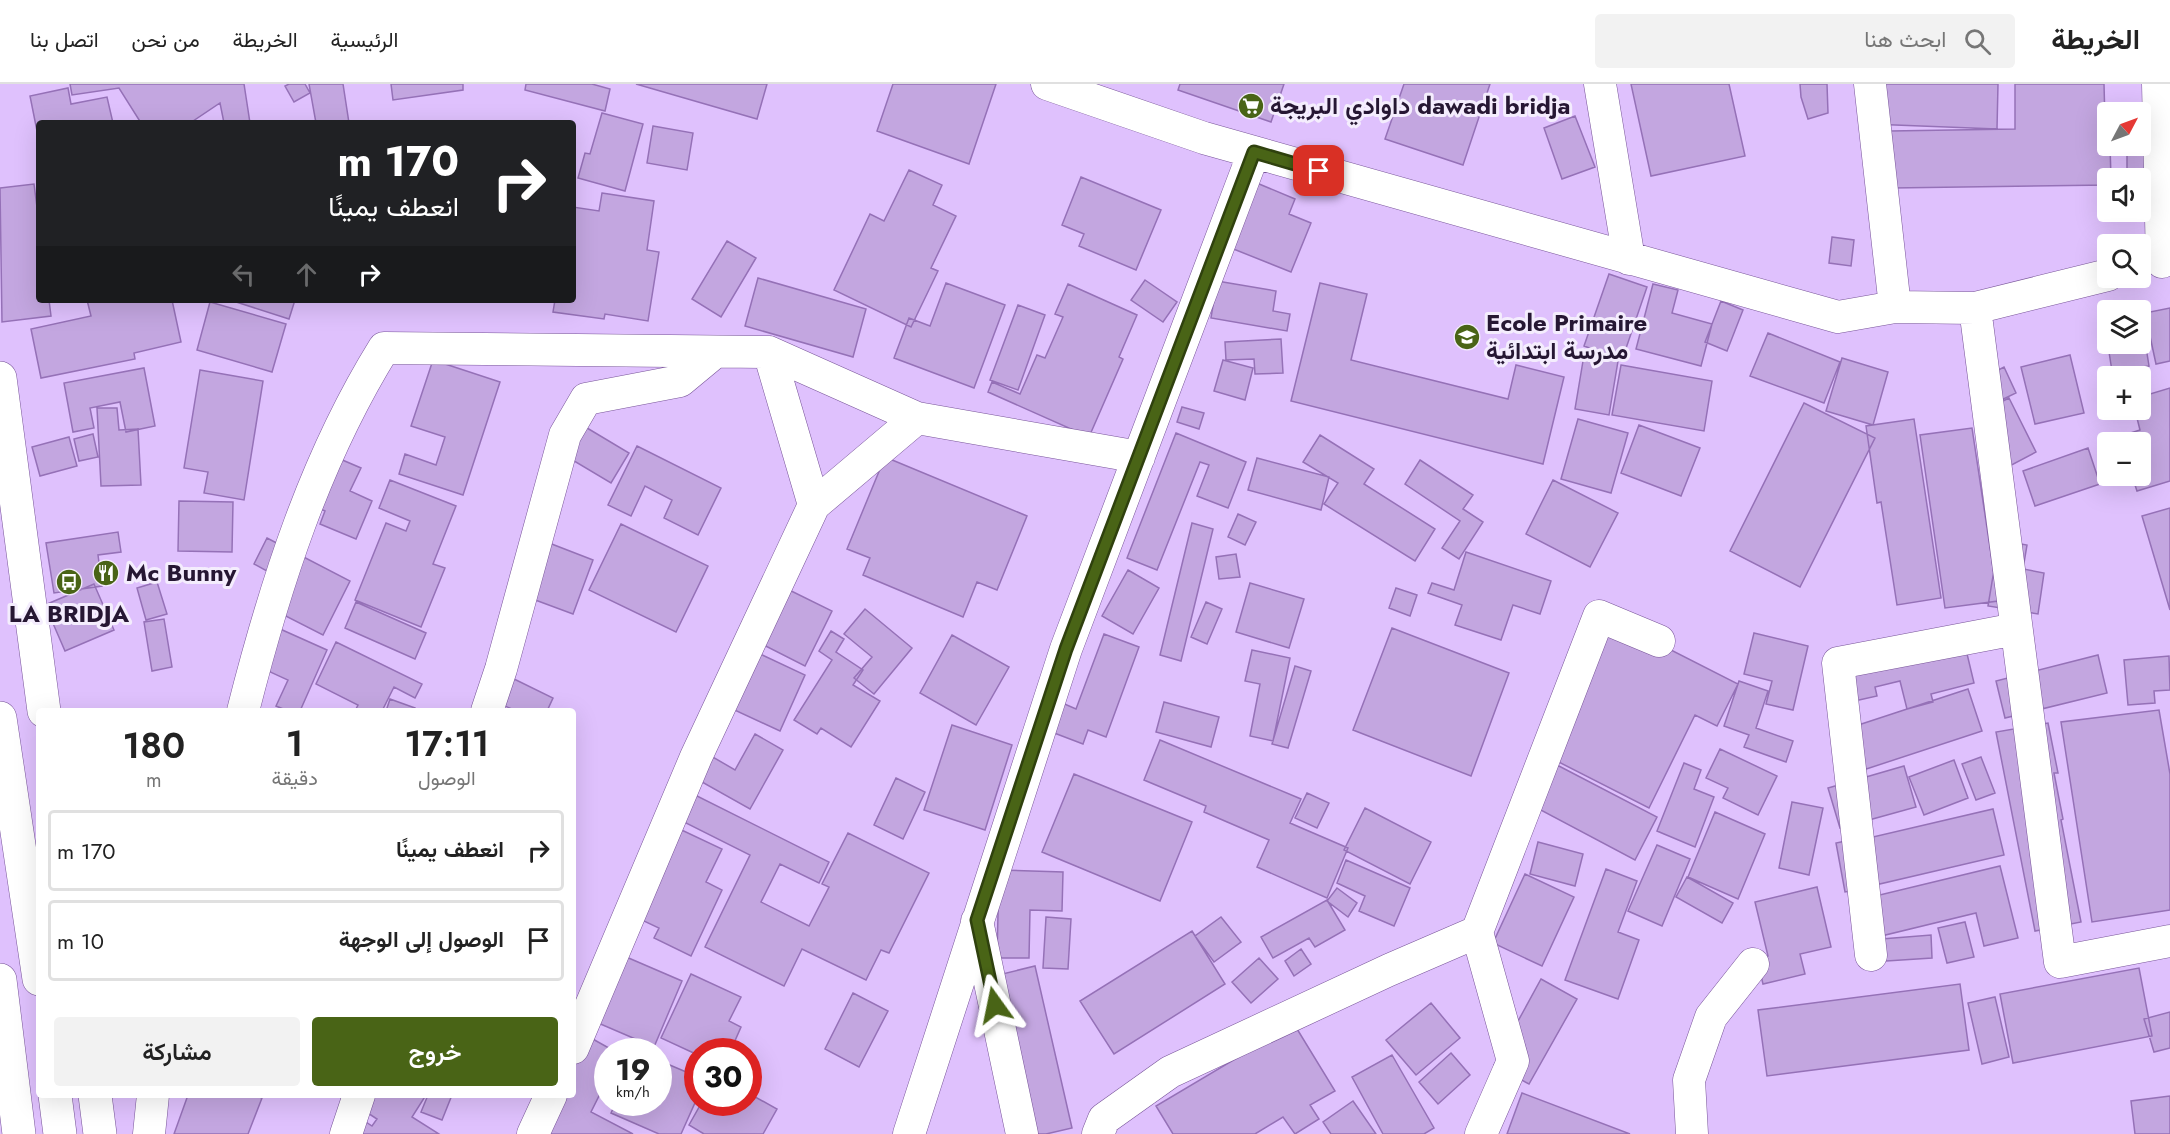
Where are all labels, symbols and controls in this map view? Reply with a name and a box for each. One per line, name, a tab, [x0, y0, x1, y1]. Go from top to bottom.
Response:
search box	[1595, 14, 2015, 68]
text: الخريطة	[2051, 19, 2140, 60]
text: ابحث هنا	[1864, 23, 1946, 55]
text: اتصل بنا	[30, 25, 99, 55]
text: من نحن	[132, 25, 200, 55]
text: الخريطة	[233, 25, 298, 55]
text: الرئيسية	[331, 25, 398, 55]
icon: search	[1961, 25, 1994, 58]
place label: داوادي البريجة dawadi bridja	[1270, 88, 1570, 126]
supermarket icon: داوادي البريجة dawadi bridja	[1236, 91, 1266, 121]
north arrow	[2097, 102, 2151, 156]
map controls	[2097, 102, 2151, 486]
text: 170 m	[337, 131, 459, 192]
icon: right	[480, 144, 558, 222]
pin	[1293, 145, 1344, 196]
icon: arrive	[1302, 154, 1335, 187]
button: sound	[2097, 168, 2151, 222]
text: انعطف يمينًا	[328, 187, 459, 226]
button: search	[2097, 234, 2151, 288]
icon: left	[227, 258, 260, 291]
icon: ahead	[290, 258, 323, 291]
icon: right	[353, 258, 386, 291]
button: layers	[2097, 300, 2151, 354]
place label: Ecole Primaire مدرسة ابتدائية	[1486, 305, 1647, 368]
school or university icon: Ecole Primaire مدرسة ابتدائية	[1452, 322, 1482, 352]
button: +	[2097, 366, 2151, 420]
button: −	[2097, 432, 2151, 486]
place label: Mc Bunny	[126, 555, 237, 590]
restaurant icon: Mc Bunny	[91, 558, 121, 588]
bus stop icon: LA BRIDJA	[54, 567, 84, 597]
place label: LA BRIDJA	[9, 596, 130, 631]
text: 1	[286, 717, 304, 769]
text: 17:11	[404, 717, 490, 769]
text: 180	[123, 719, 185, 771]
text: دقيقة	[272, 764, 318, 793]
text: الوصول	[418, 764, 476, 793]
text: m	[146, 766, 162, 795]
text: انعطف يمينًا	[396, 833, 504, 865]
icon: right	[522, 834, 555, 867]
text: 170 m	[57, 835, 115, 867]
text: الوصول إلى الوجهة	[339, 923, 504, 955]
icon: arrive	[522, 924, 555, 957]
text: 10 m	[57, 925, 104, 957]
position arrow	[963, 973, 1027, 1037]
button: مشاركة	[54, 1017, 300, 1086]
button: خروج	[312, 1017, 558, 1086]
speed limit sign: 30	[684, 1038, 762, 1116]
text: 19	[615, 1048, 651, 1091]
text: km/h	[616, 1081, 650, 1103]

